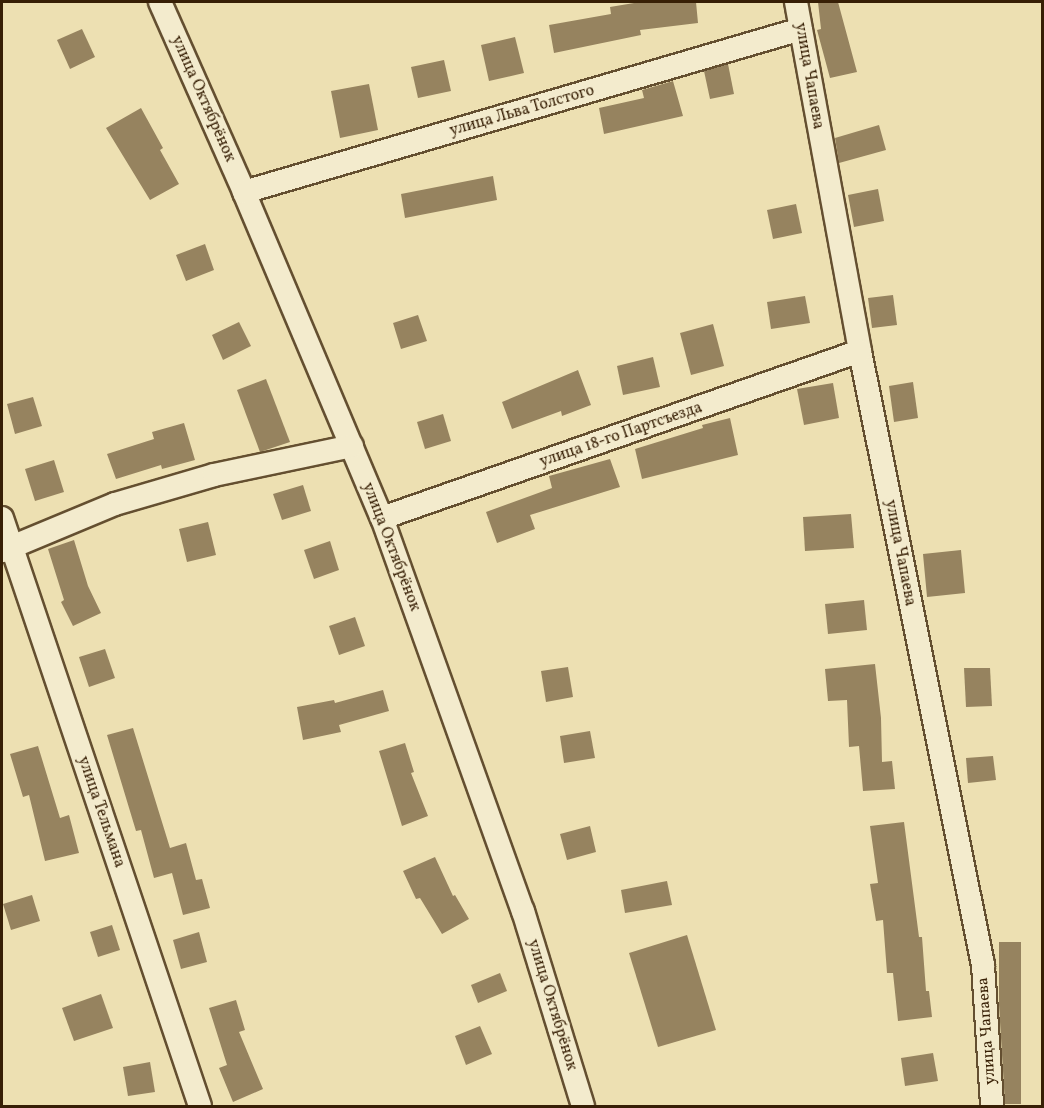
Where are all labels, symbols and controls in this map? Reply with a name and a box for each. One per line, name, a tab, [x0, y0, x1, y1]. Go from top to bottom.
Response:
street label: улица Чапаева	[790, 21, 828, 131]
street label: улица Октябрёнок	[167, 33, 239, 165]
street label: улица Льва Толстого	[447, 81, 597, 141]
street label: улица 18-го Партсъезда	[537, 398, 705, 472]
street label: улица Октябрёнок	[358, 480, 424, 614]
street label: улица Чапаева	[880, 498, 920, 608]
street label: улица Тельмана	[73, 754, 129, 870]
street label: улица Октябрёнок	[523, 937, 581, 1073]
street label: улица Чапаева	[974, 977, 1000, 1085]

